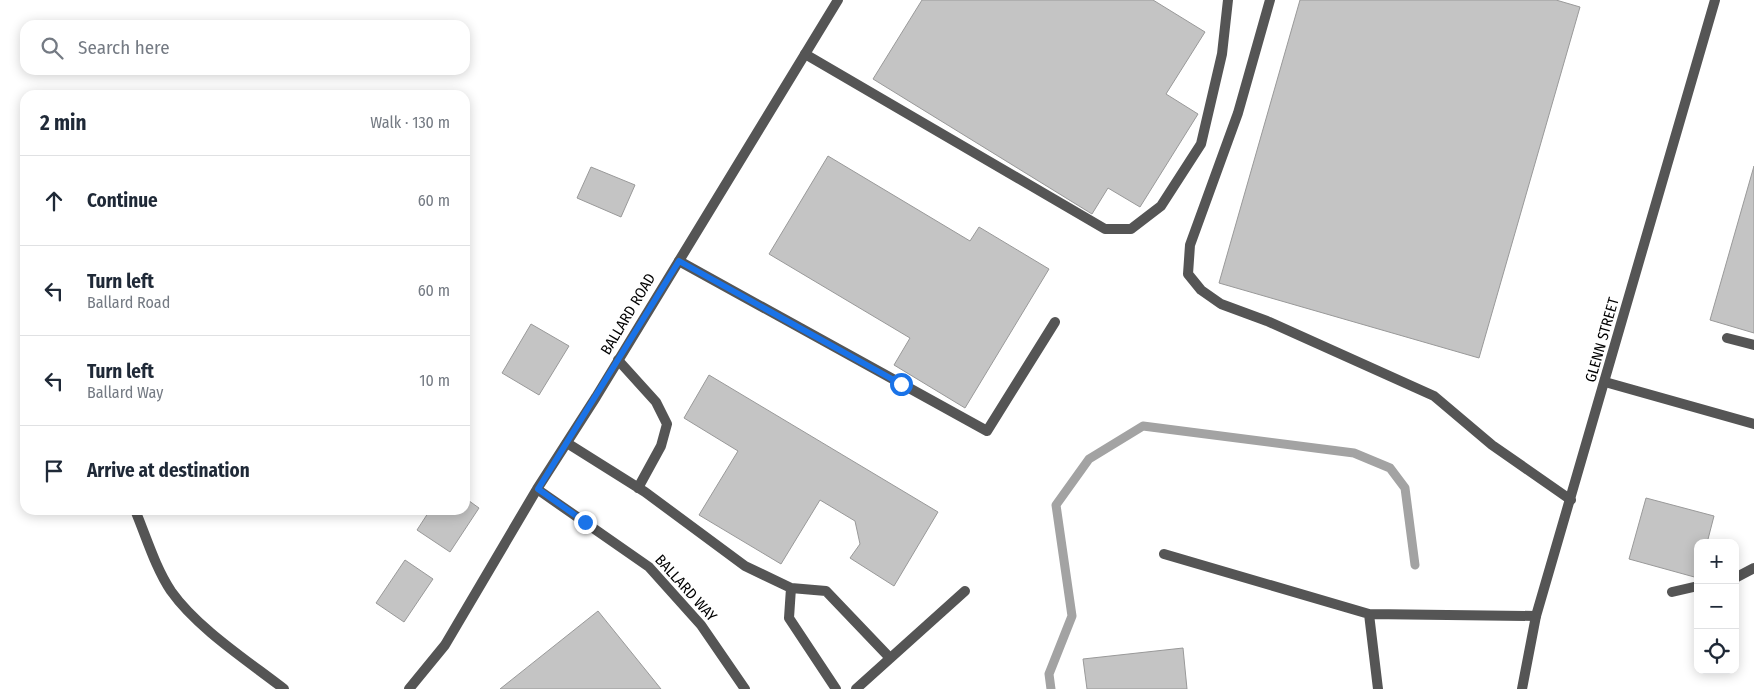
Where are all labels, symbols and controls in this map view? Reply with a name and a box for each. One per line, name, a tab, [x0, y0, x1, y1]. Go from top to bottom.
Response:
search box	[20, 20, 470, 75]
icon: search	[38, 34, 66, 62]
text: Search here	[78, 36, 170, 59]
text: 2 min	[40, 110, 87, 136]
text: Walk · 130 m	[370, 113, 450, 132]
icon: ahead	[40, 187, 68, 215]
text: Continue	[87, 189, 158, 212]
text: 60 m	[418, 191, 450, 210]
text: Turn left	[87, 270, 154, 293]
street label: BALLARD ROAD	[597, 270, 659, 358]
icon: left	[40, 277, 68, 305]
text: 60 m	[418, 281, 450, 300]
text: Ballard Road	[87, 293, 170, 312]
street label: GLENN STREET	[1581, 296, 1623, 384]
text: Turn left	[87, 360, 154, 383]
icon: left	[40, 367, 68, 395]
text: 10 m	[419, 371, 450, 390]
route start	[890, 373, 913, 396]
text: Ballard Way	[87, 383, 163, 402]
icon: arrive	[40, 457, 68, 485]
text: Arrive at destination	[87, 459, 250, 482]
route end	[574, 511, 597, 534]
map controls	[1694, 539, 1739, 674]
button: +	[1694, 539, 1739, 584]
street label: BALLARD WAY	[651, 551, 721, 625]
button: −	[1694, 584, 1739, 629]
button: locate	[1694, 629, 1739, 674]

